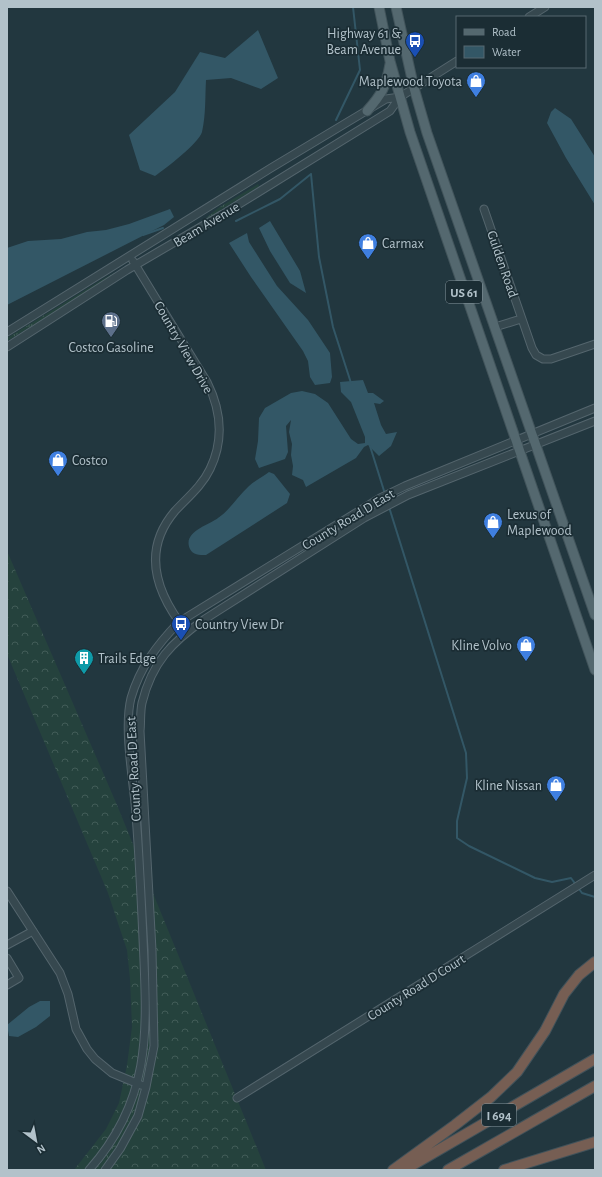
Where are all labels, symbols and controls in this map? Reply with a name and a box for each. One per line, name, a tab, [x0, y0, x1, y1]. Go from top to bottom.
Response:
legend	[456, 16, 586, 68]
text: Road	[492, 26, 516, 38]
place label: Highway 61 & Beam Avenue	[327, 27, 401, 57]
bus stop icon: Highway 61 & Beam Avenue	[404, 30, 426, 58]
text: Water	[492, 46, 521, 58]
shop icon: Maplewood Toyota	[465, 70, 487, 98]
place label: Maplewood Toyota	[359, 75, 463, 89]
street label: Beam Avenue	[171, 200, 242, 250]
street label: Gulden Road	[484, 229, 520, 300]
shop icon: Carmax	[357, 232, 379, 260]
place label: Carmax	[382, 237, 424, 251]
road number: US 61	[446, 281, 482, 303]
street label: Country View Drive	[151, 299, 215, 396]
fuel station icon: Costco Gasoline	[100, 310, 122, 338]
place label: Costco Gasoline	[68, 341, 154, 355]
shop icon: Costco	[47, 449, 69, 477]
place label: Costco	[72, 454, 108, 468]
street label: County Road D East	[300, 487, 398, 553]
place label: Lexus of Maplewood	[507, 508, 572, 538]
shop icon: Lexus of Maplewood	[482, 511, 504, 539]
bus stop icon: Country View Dr	[170, 613, 192, 641]
place label: Country View Dr	[195, 618, 284, 632]
shop icon: Kline Volvo	[515, 634, 537, 662]
place label: Kline Volvo	[451, 639, 512, 653]
building icon: Trails Edge	[73, 647, 95, 675]
place label: Trails Edge	[98, 652, 156, 666]
street label: County Road D East	[124, 716, 144, 822]
shop icon: Kline Nissan	[545, 774, 567, 802]
place label: Kline Nissan	[475, 779, 542, 793]
street label: County Road D Court	[365, 952, 468, 1024]
road number: I 694	[482, 1104, 516, 1126]
north arrow	[16, 1121, 56, 1161]
text: N	[35, 1142, 47, 1156]

